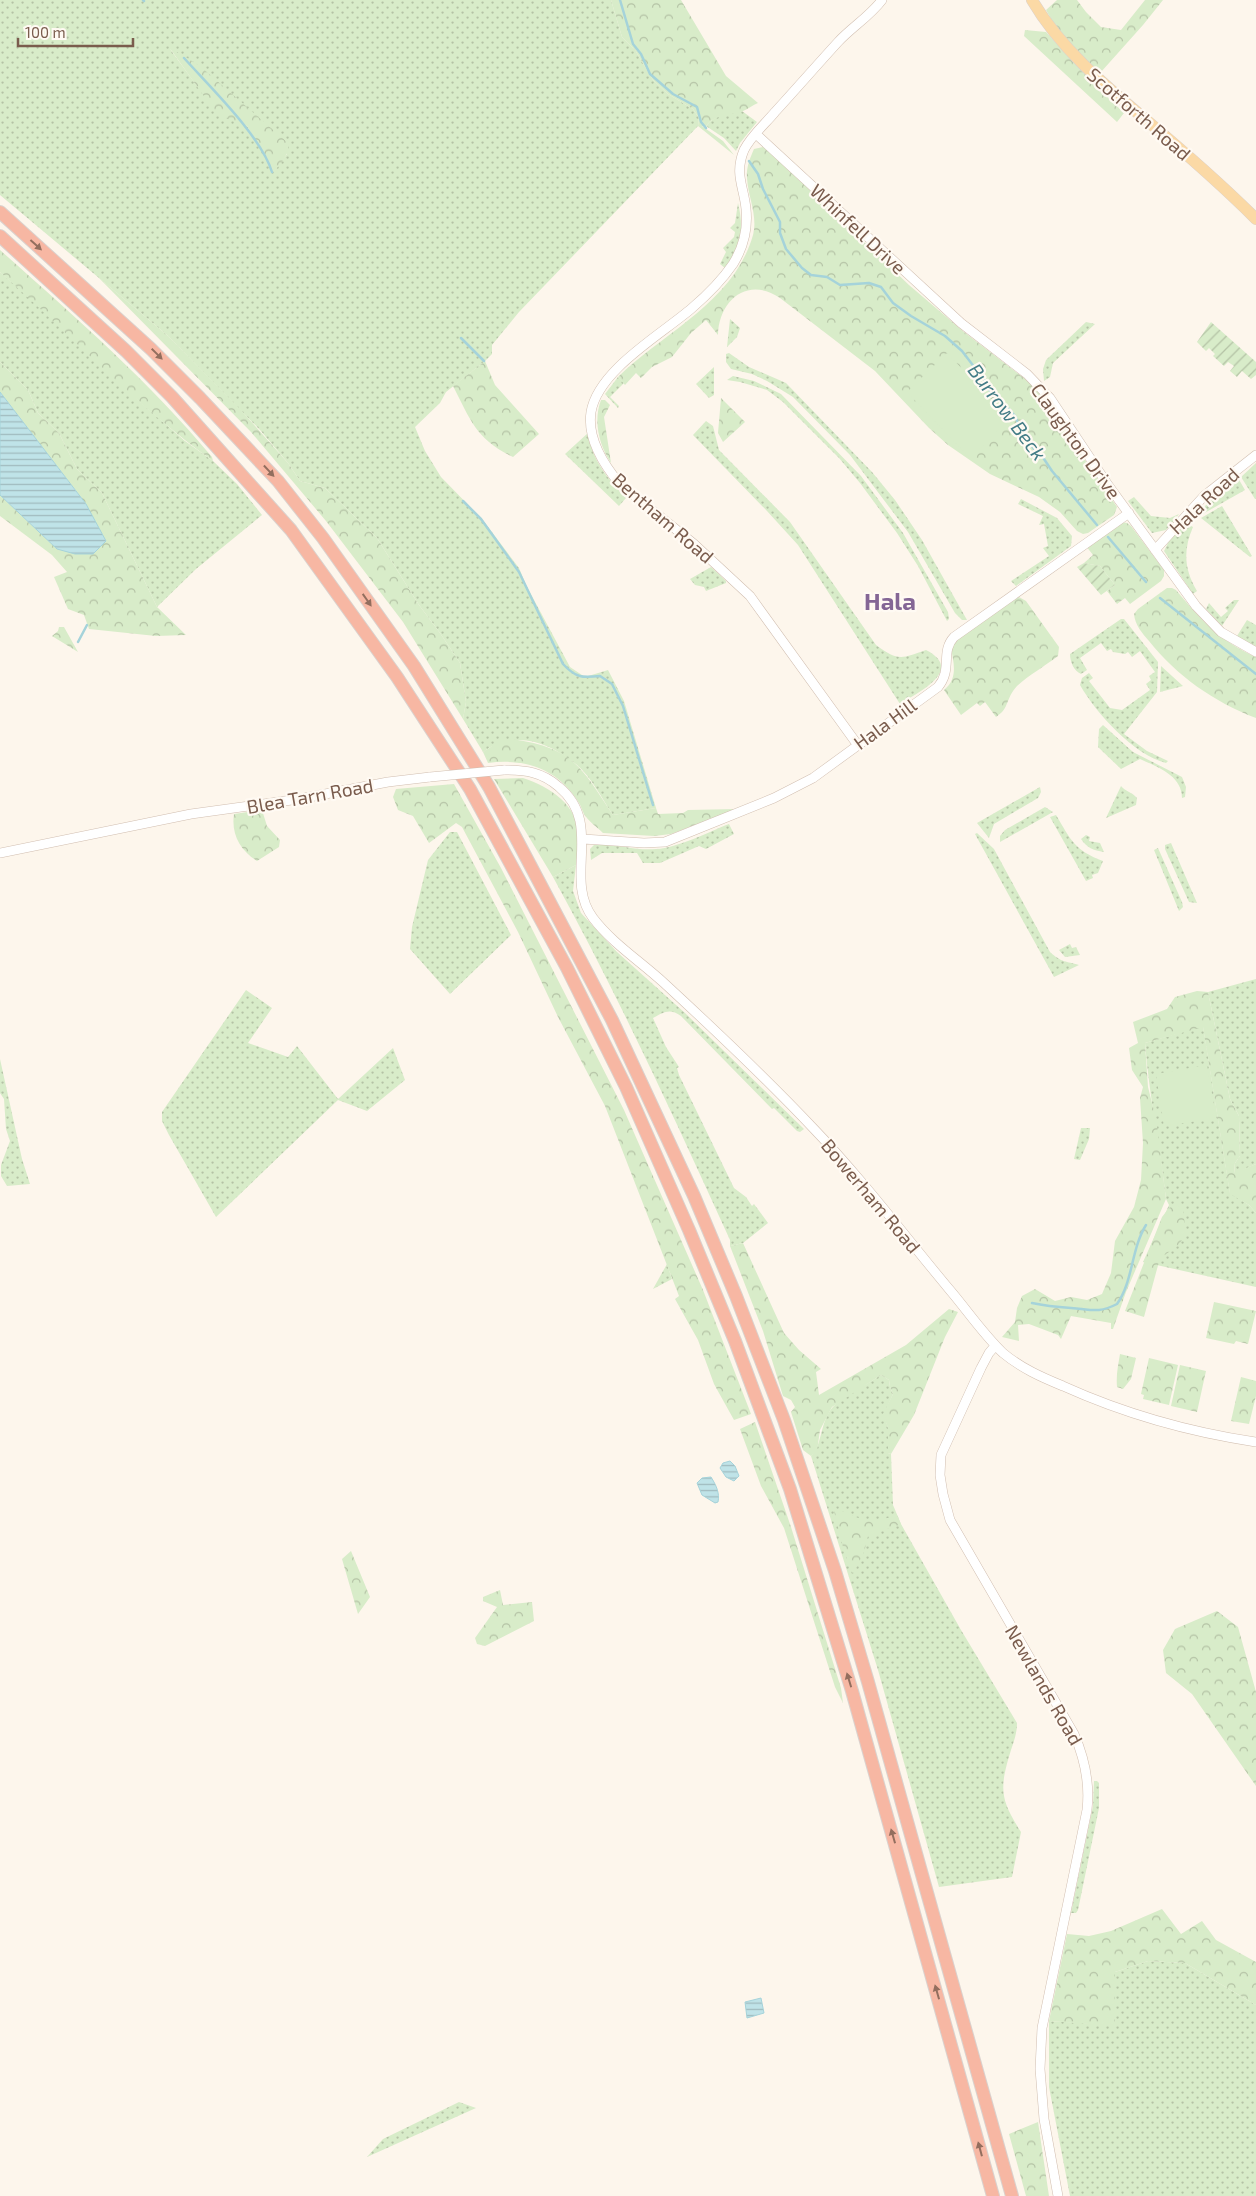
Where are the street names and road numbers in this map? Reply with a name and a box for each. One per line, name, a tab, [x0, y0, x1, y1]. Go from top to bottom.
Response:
street label: Scotforth Road	[1083, 62, 1196, 165]
street label: Whinfell Drive	[806, 179, 911, 279]
street label: Claughton Drive	[1027, 378, 1126, 503]
street label: Hala Road	[1164, 462, 1243, 539]
street label: Bentham Road	[608, 467, 719, 568]
street label: Hala Hill	[849, 693, 921, 754]
street label: Blea Tarn Road	[245, 773, 375, 818]
street label: Bowerham Road	[817, 1134, 926, 1257]
street label: Newlands Road	[1001, 1621, 1088, 1749]

